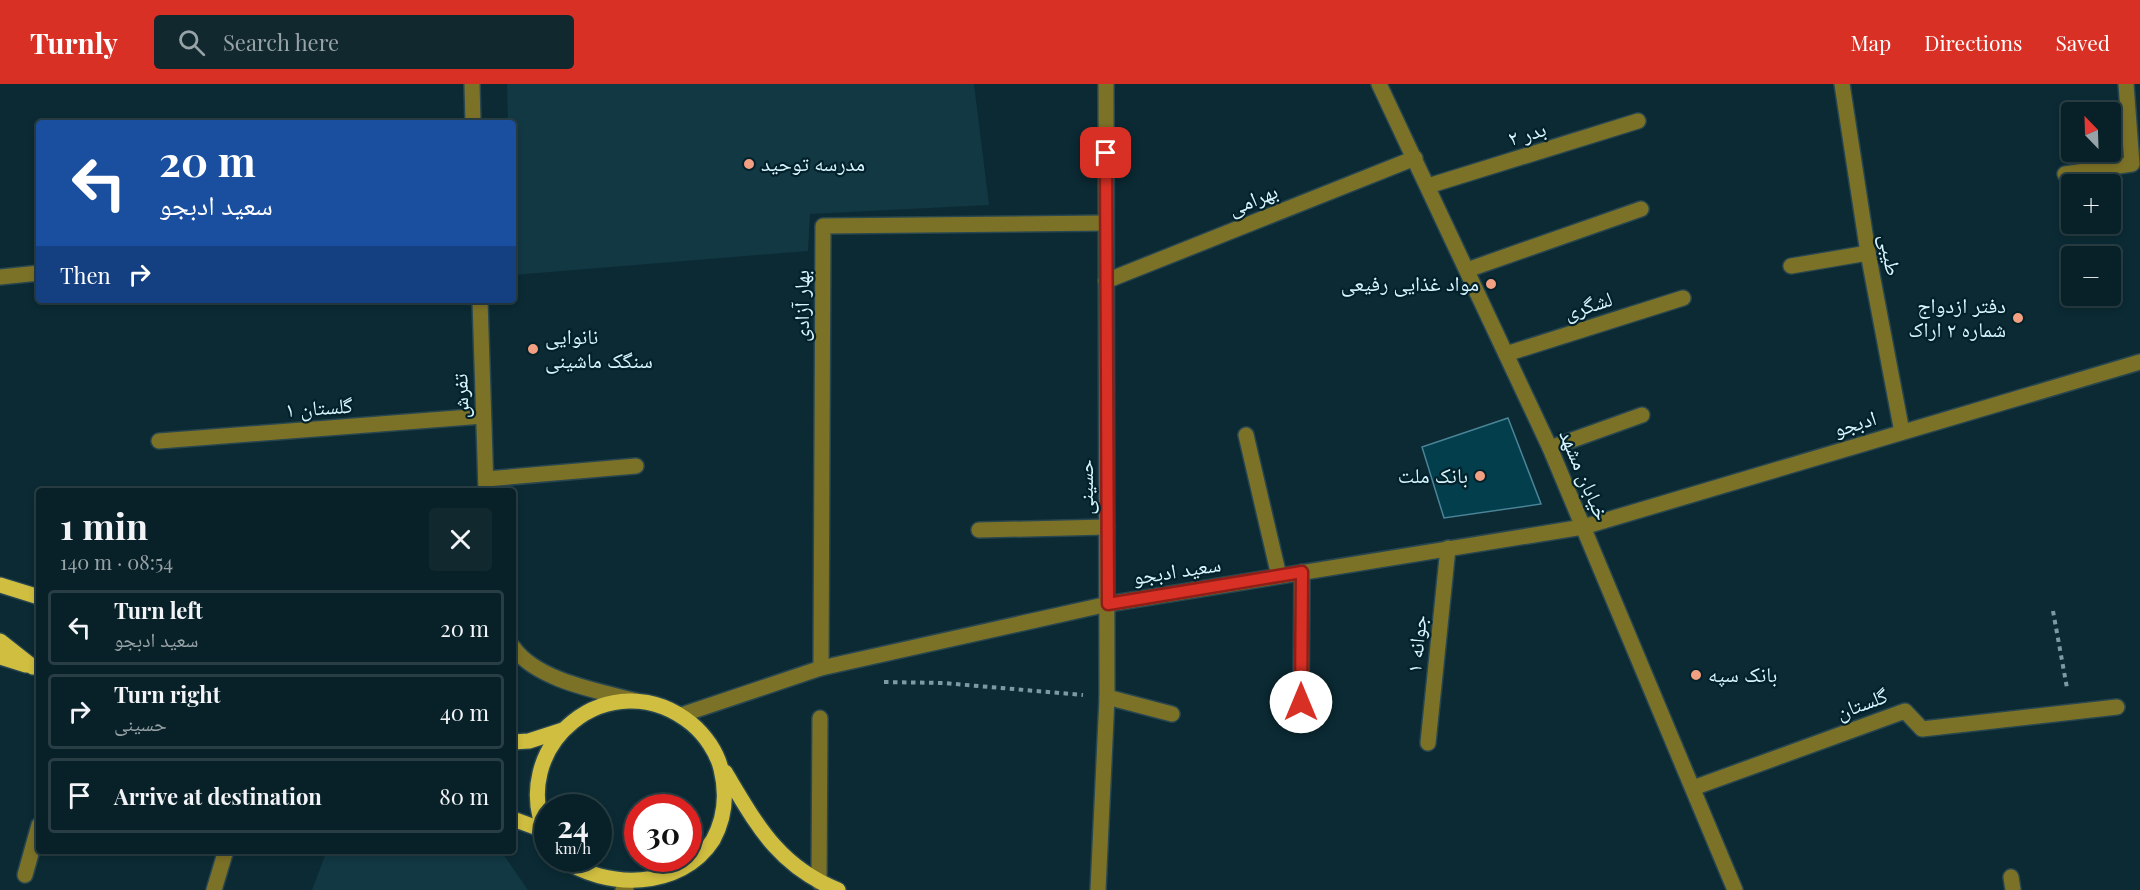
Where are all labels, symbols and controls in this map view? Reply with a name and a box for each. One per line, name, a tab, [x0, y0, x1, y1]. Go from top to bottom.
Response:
search box	[154, 15, 574, 69]
text: Turnly	[30, 24, 118, 61]
icon: search	[175, 26, 208, 59]
text: Search here	[223, 27, 339, 57]
text: Map	[1850, 28, 1891, 56]
text: Directions	[1924, 28, 2022, 56]
text: Saved	[2055, 28, 2110, 56]
north arrow	[2061, 102, 2121, 162]
map controls	[2061, 102, 2121, 306]
street label: بدر ۲	[1504, 113, 1549, 151]
pin	[1080, 127, 1131, 178]
text: 20 m	[159, 132, 256, 188]
icon: arrive	[1089, 136, 1122, 169]
icon: left	[60, 144, 138, 222]
place label: مدرسه توحید	[761, 148, 865, 176]
marker: مدرسه توحید	[742, 157, 756, 171]
button: +	[2061, 174, 2121, 234]
street label: بهرامی	[1223, 176, 1282, 222]
text: سعید ادبجو	[159, 186, 273, 222]
street label: طیبی	[1874, 232, 1909, 278]
button: −	[2061, 246, 2121, 306]
icon: right	[123, 258, 156, 291]
text: Then	[60, 260, 111, 290]
place label: مواد غذایی رفیعی	[1341, 268, 1479, 297]
street label: بهار آزادی	[786, 270, 814, 342]
marker: مواد غذایی رفیعی	[1484, 277, 1498, 291]
street label: لشگری	[1560, 283, 1615, 325]
place label: دفتر ازدواج شماره ۲ اراک	[1908, 290, 2006, 342]
marker: دفتر ازدواج شماره ۲ اراک	[2011, 311, 2025, 325]
place label: نانوایی سنگک ماشینی	[545, 321, 653, 374]
marker: نانوایی سنگک ماشینی	[526, 342, 540, 356]
street label: تفرش	[444, 373, 475, 419]
street label: گلستان ۱	[284, 390, 354, 422]
street label: ادبجو	[1830, 402, 1879, 442]
street label: خیابان مشهد	[1554, 424, 1618, 524]
street label: حسینی	[1070, 459, 1099, 515]
place label: بانک ملت	[1398, 460, 1468, 488]
marker: بانک ملت	[1473, 469, 1487, 483]
text: 1 min	[60, 501, 148, 549]
button: close	[429, 508, 492, 571]
text: 140 m · 08:54	[60, 548, 173, 575]
street label: سعید ادبجو	[1131, 548, 1223, 590]
text: Turn left	[114, 595, 203, 625]
icon: left	[63, 611, 96, 644]
text: 20 m	[440, 613, 489, 643]
street label: جوانه ۱	[1398, 613, 1432, 674]
text: سعید ادبجو	[114, 625, 198, 652]
place label: بانک سپه	[1708, 659, 1777, 687]
marker: بانک سپه	[1689, 668, 1703, 682]
position arrow	[1269, 670, 1333, 734]
text: Turn right	[114, 679, 220, 709]
street label: گلستان	[1832, 680, 1891, 724]
icon: right	[63, 695, 96, 728]
text: 40 m	[440, 697, 489, 727]
text: حسینی	[114, 709, 167, 736]
icon: arrive	[63, 779, 96, 812]
text: Arrive at destination	[114, 781, 322, 811]
text: 80 m	[439, 781, 489, 811]
speed limit sign: 30	[624, 794, 702, 872]
text: 24	[557, 806, 589, 846]
text: km/h	[555, 838, 591, 858]

